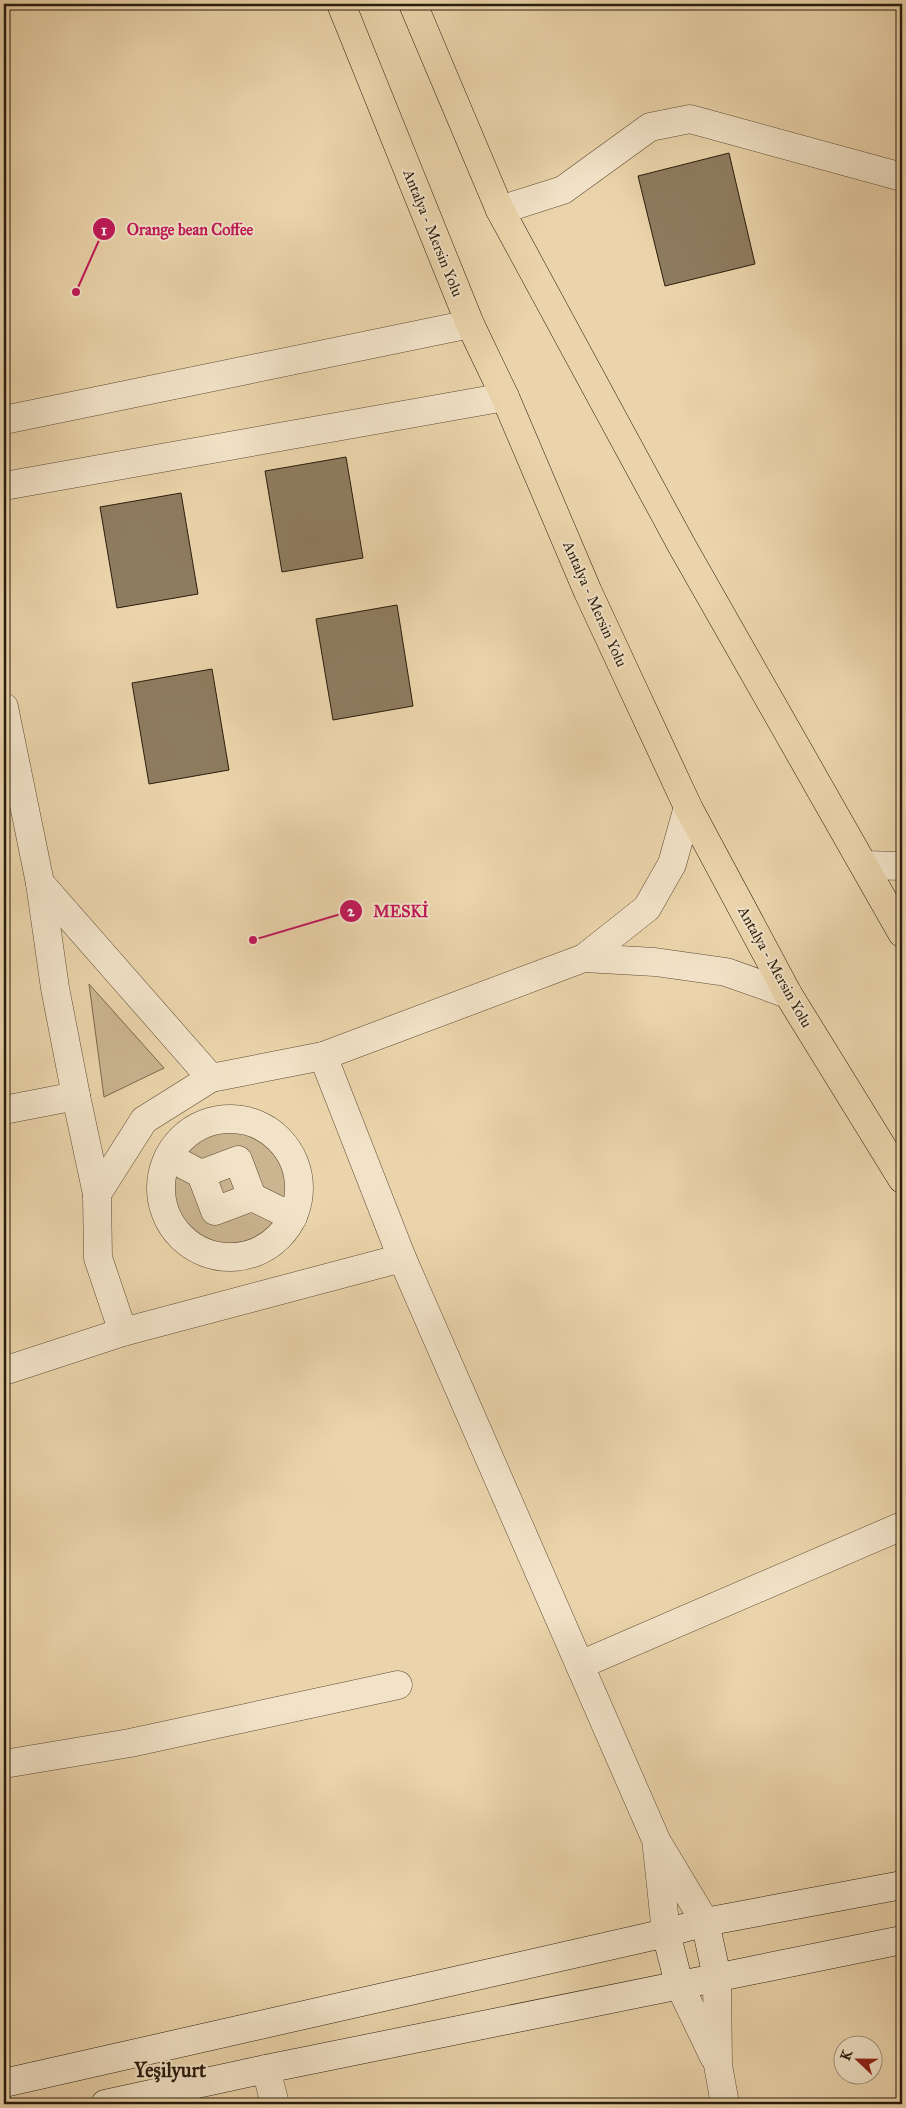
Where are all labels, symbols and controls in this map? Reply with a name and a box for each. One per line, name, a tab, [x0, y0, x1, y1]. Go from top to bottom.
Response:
street label: Antalya - Mersin Yolu	[399, 166, 467, 299]
callout: Orange bean Coffee	[91, 214, 263, 245]
text: Orange bean Coffee	[127, 220, 254, 240]
text: 1	[101, 221, 107, 239]
street label: Antalya - Mersin Yolu	[559, 537, 631, 670]
callout: MESKİ	[339, 896, 439, 927]
text: MESKİ	[373, 900, 429, 921]
text: 2	[347, 902, 355, 920]
street label: Antalya - Mersin Yolu	[734, 902, 816, 1031]
north arrow	[834, 2036, 884, 2086]
text: K	[837, 2047, 857, 2063]
district label: Yeşilyurt	[133, 2058, 207, 2083]

